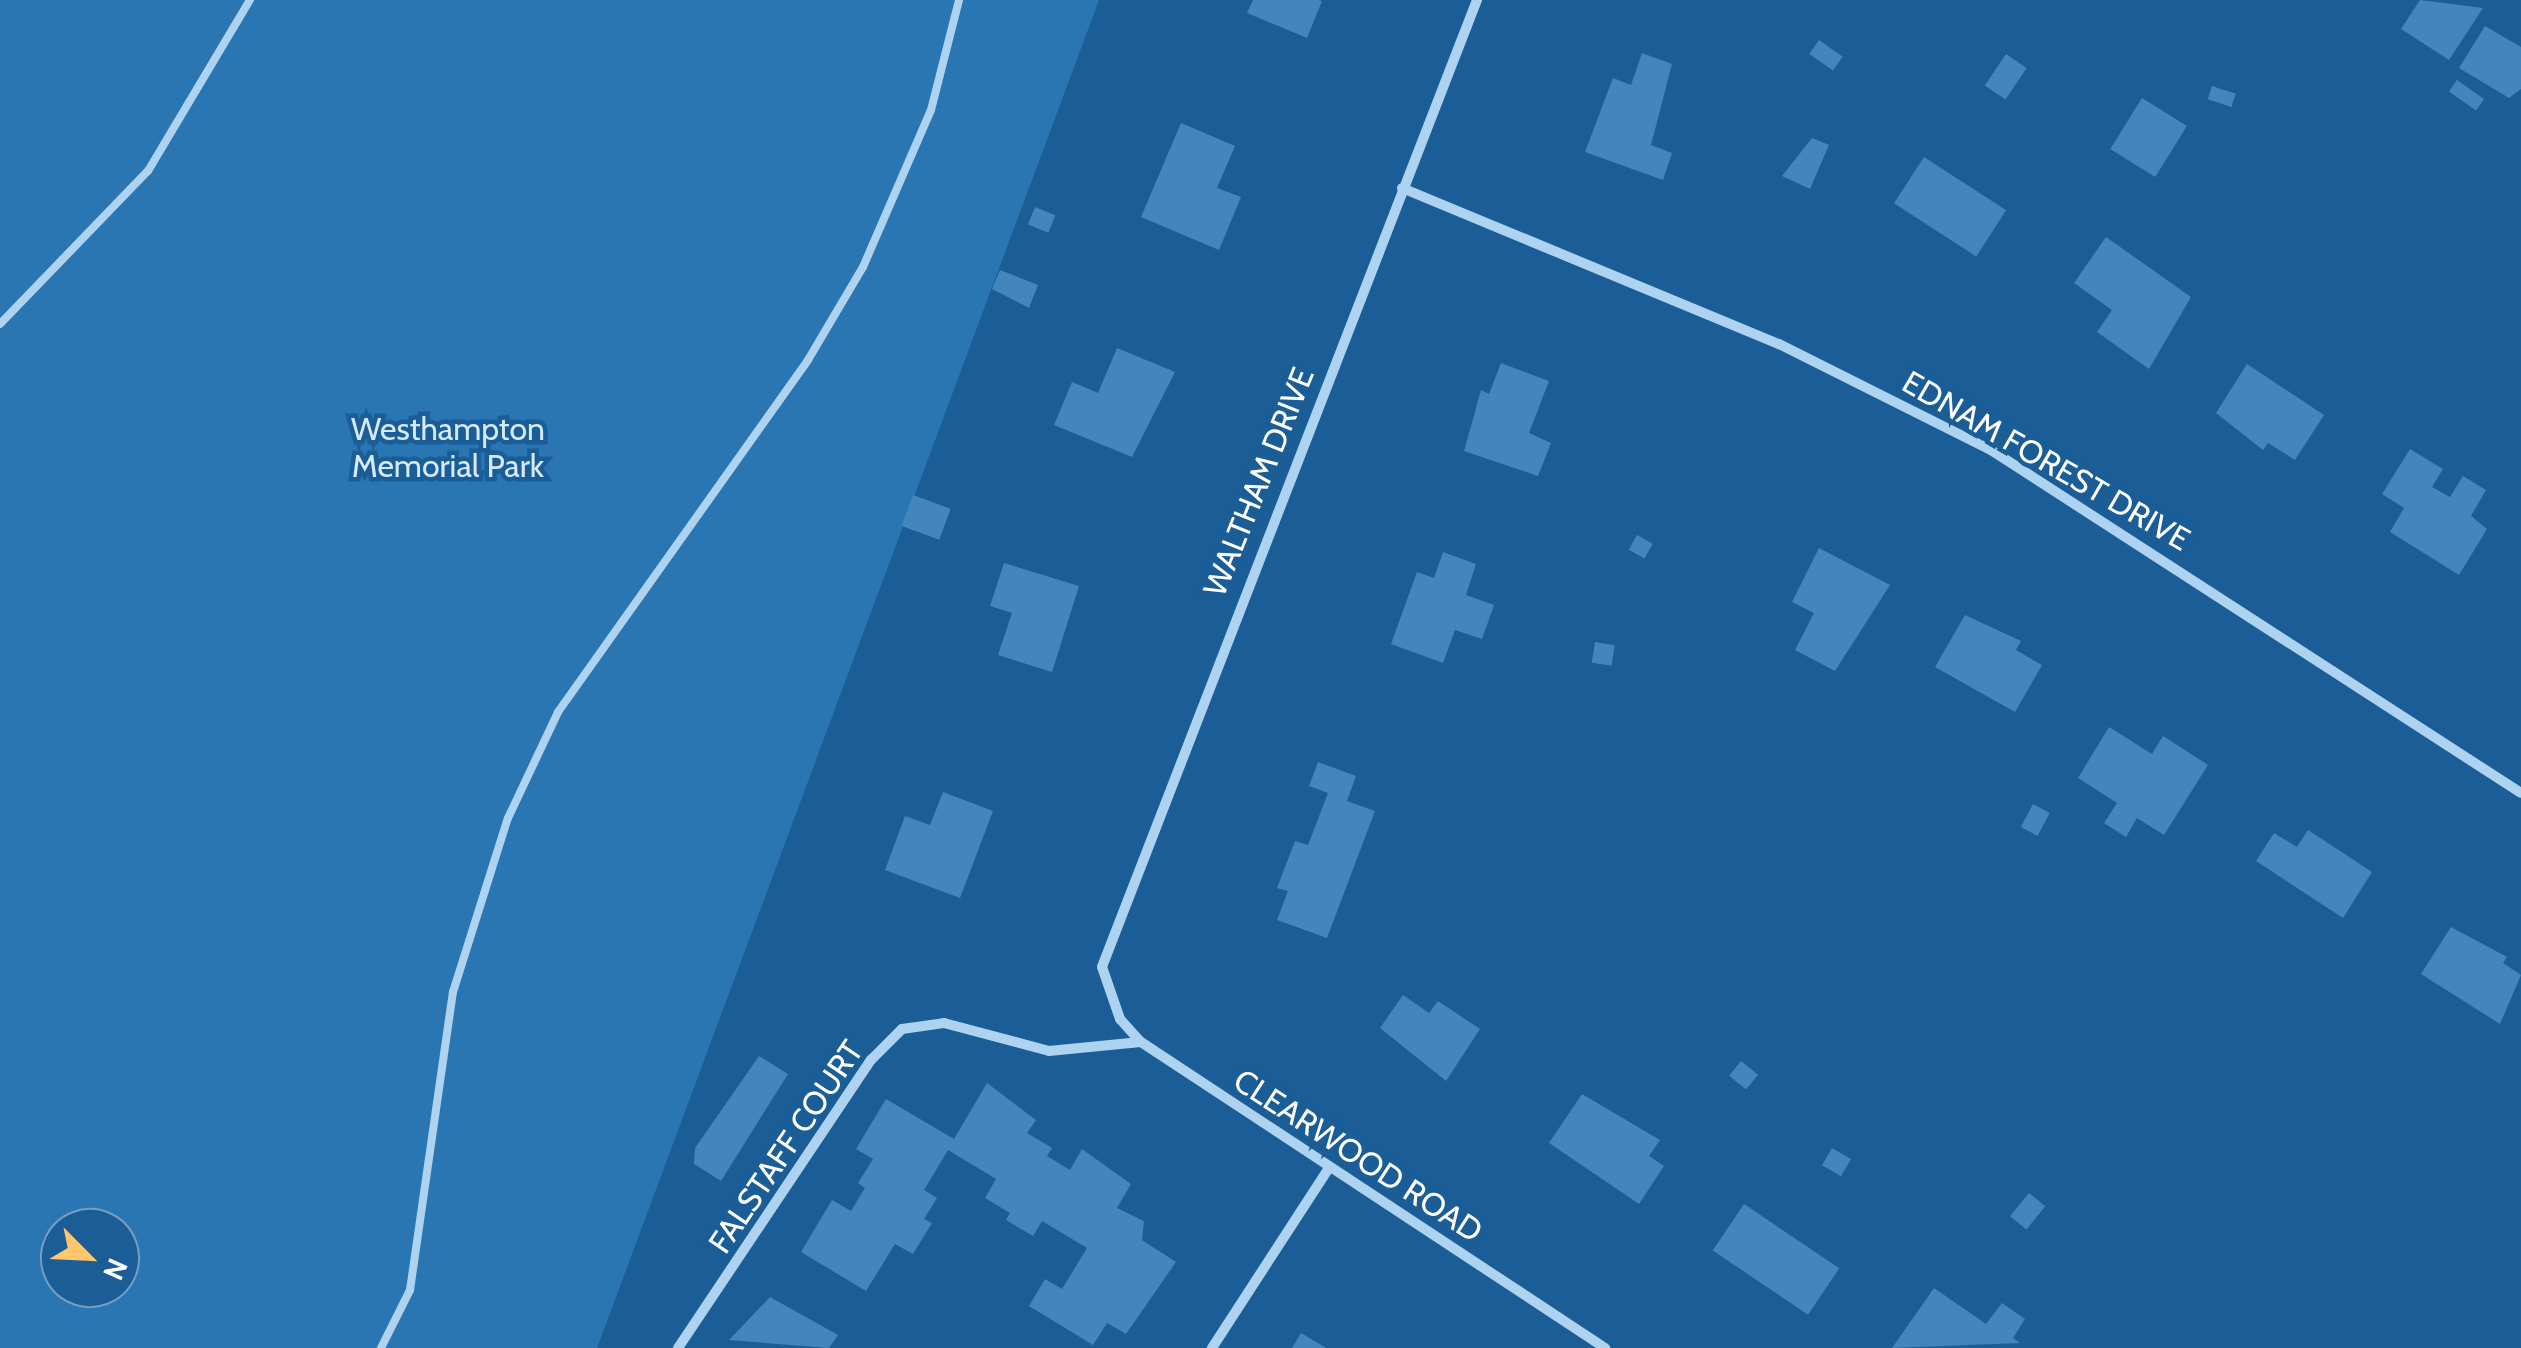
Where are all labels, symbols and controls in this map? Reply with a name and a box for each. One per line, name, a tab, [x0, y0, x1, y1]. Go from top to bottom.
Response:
street label: WALTHAM DRIVE	[1196, 362, 1322, 602]
street label: EDNAM FOREST DRIVE	[1895, 363, 2197, 559]
park label: Westhampton Memorial Park	[351, 411, 545, 486]
street label: FALSTAFF COURT	[701, 1033, 871, 1261]
street label: CLEARWOOD ROAD	[1226, 1061, 1490, 1251]
north arrow	[40, 1208, 140, 1308]
text: N	[96, 1253, 135, 1285]

